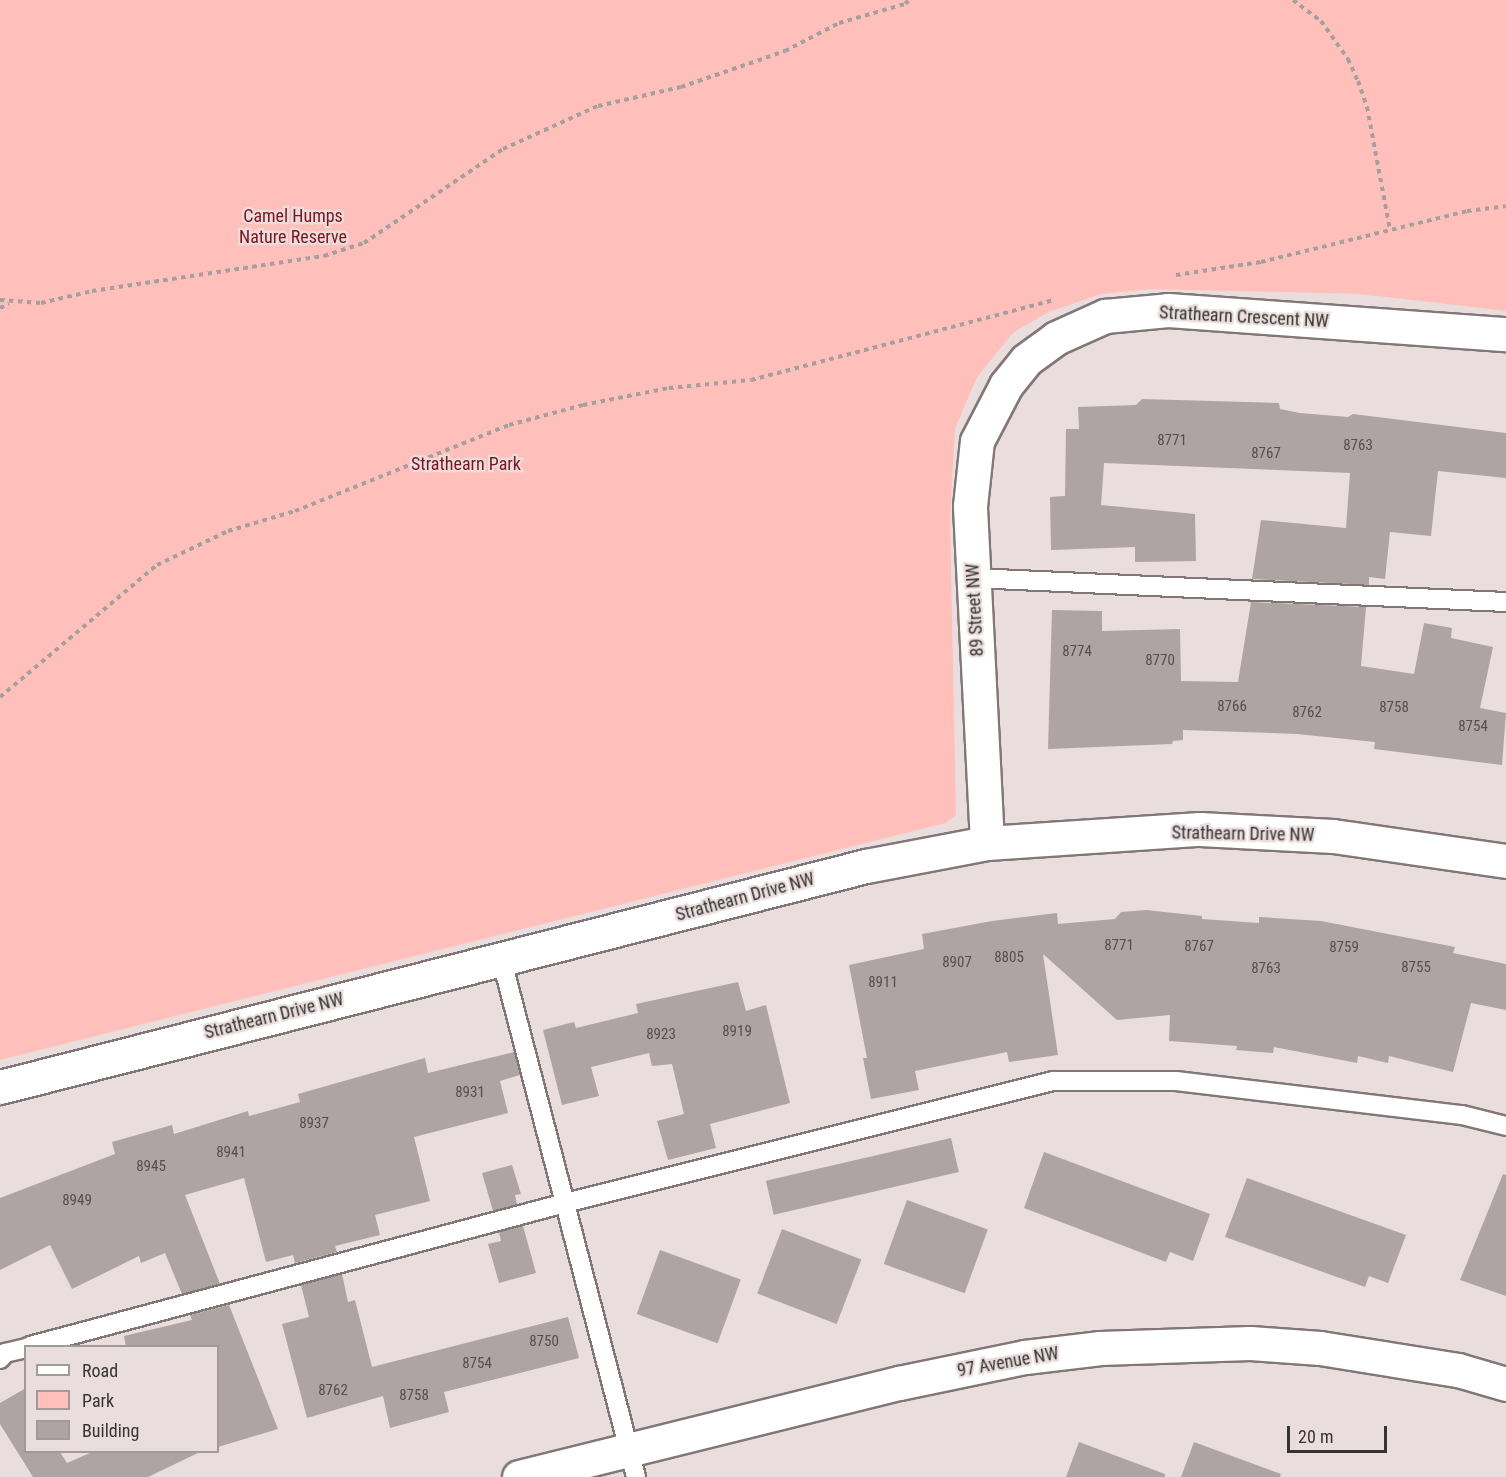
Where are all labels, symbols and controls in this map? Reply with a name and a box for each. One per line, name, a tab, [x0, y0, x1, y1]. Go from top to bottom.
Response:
park label: Camel Humps Nature Reserve	[239, 206, 347, 248]
street label: Strathearn Crescent NW	[1159, 302, 1329, 332]
house number: 8771	[1157, 432, 1187, 450]
house number: 8763	[1343, 437, 1373, 455]
house number: 8767	[1251, 445, 1281, 463]
park label: Strathearn Park	[411, 453, 521, 475]
street label: 89 Street NW	[962, 563, 988, 657]
house number: 8774	[1062, 643, 1092, 661]
house number: 8770	[1145, 652, 1175, 670]
house number: 8766	[1217, 698, 1247, 716]
house number: 8758	[1379, 699, 1409, 717]
house number: 8762	[1292, 704, 1322, 722]
house number: 8754	[1458, 718, 1488, 736]
street label: Strathearn Drive NW	[1171, 822, 1315, 846]
street label: Strathearn Drive NW	[673, 868, 817, 926]
house number: 8771	[1104, 937, 1134, 955]
house number: 8767	[1184, 938, 1214, 956]
house number: 8759	[1329, 939, 1359, 957]
house number: 8805	[994, 949, 1024, 967]
house number: 8907	[942, 954, 972, 972]
house number: 8755	[1401, 959, 1431, 977]
house number: 8763	[1251, 960, 1281, 978]
house number: 8911	[868, 974, 898, 992]
street label: Strathearn Drive NW	[202, 988, 346, 1044]
house number: 8919	[722, 1023, 752, 1041]
house number: 8923	[646, 1026, 676, 1044]
house number: 8931	[455, 1084, 485, 1102]
house number: 8937	[299, 1115, 329, 1133]
house number: 8941	[216, 1144, 246, 1162]
house number: 8945	[136, 1158, 166, 1176]
house number: 8949	[62, 1192, 92, 1210]
house number: 8750	[529, 1333, 559, 1351]
street label: 97 Avenue NW	[956, 1342, 1060, 1382]
legend	[24, 1345, 219, 1453]
house number: 8754	[462, 1355, 492, 1373]
text: Road	[82, 1360, 118, 1381]
house number: 8762	[318, 1382, 348, 1400]
house number: 8758	[399, 1387, 429, 1405]
text: Park	[82, 1390, 114, 1411]
scale bar	[1290, 1414, 1390, 1452]
text: Building	[82, 1420, 139, 1441]
text: 20 m	[1298, 1426, 1333, 1447]

